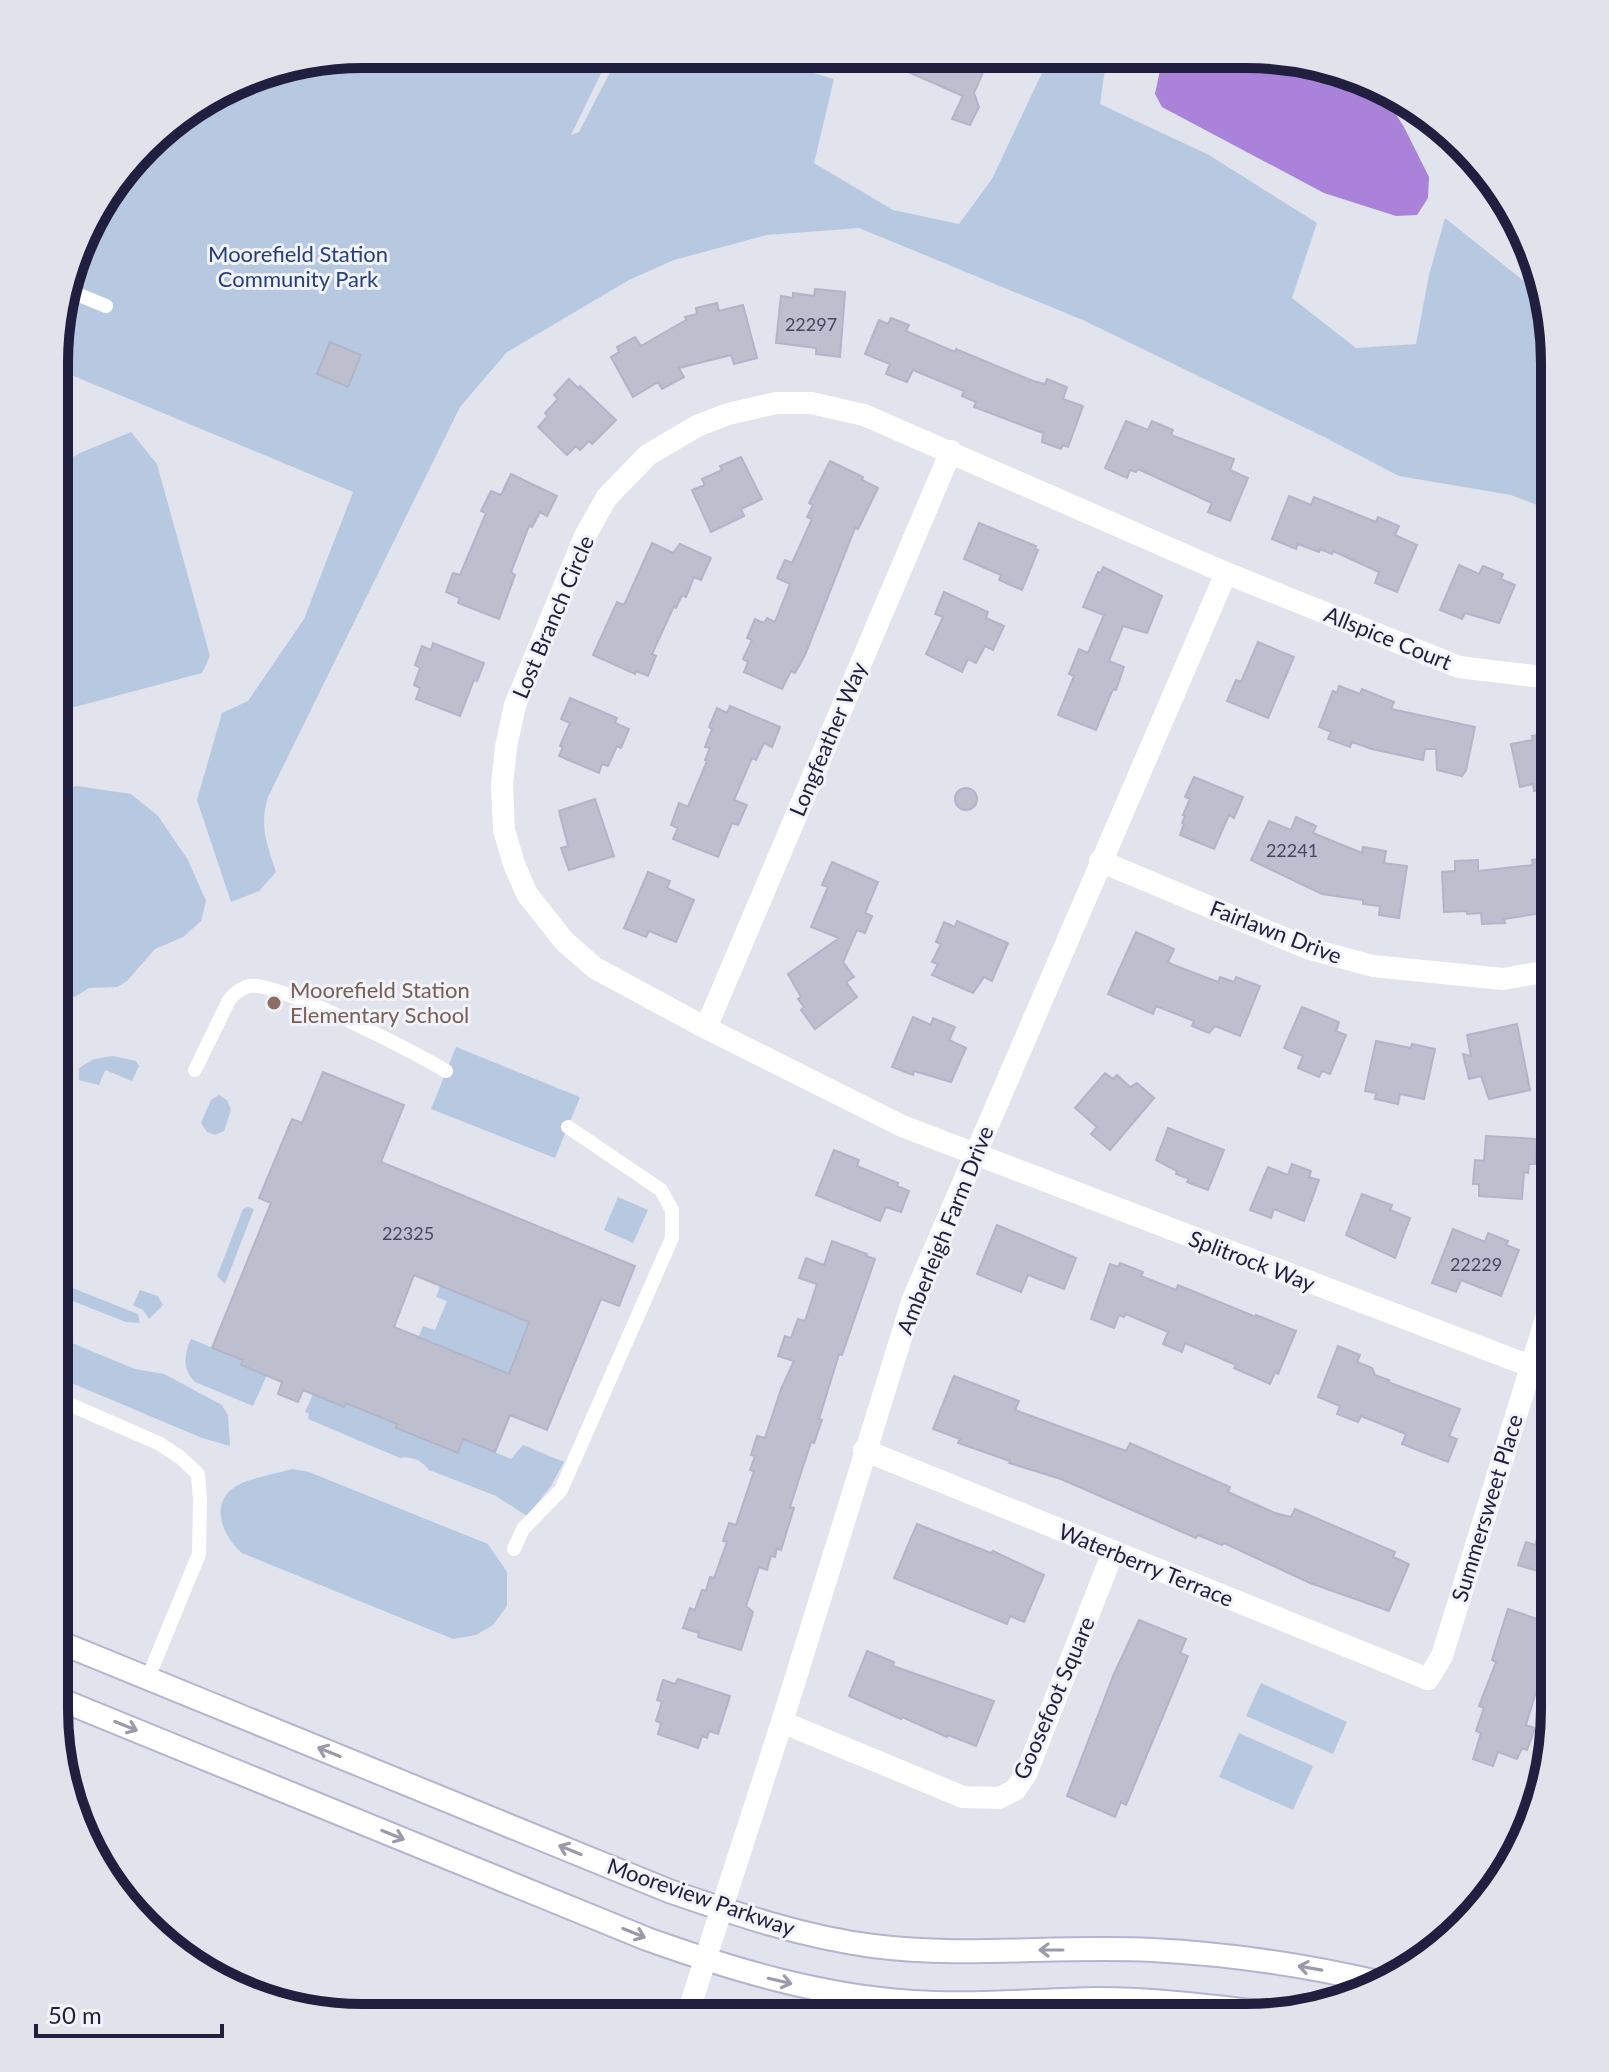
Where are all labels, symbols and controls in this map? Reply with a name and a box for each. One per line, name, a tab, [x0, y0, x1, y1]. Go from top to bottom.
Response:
park label: Moorefield Station Community Park	[208, 240, 388, 292]
house number: 22297	[785, 313, 837, 335]
street label: Lost Branch Circle	[506, 531, 599, 702]
street label: Allspice Court	[1321, 600, 1456, 675]
street label: Longfeather Way	[783, 657, 872, 820]
house number: 22241	[1266, 839, 1318, 861]
street label: Fairlawn Drive	[1207, 894, 1346, 969]
place label: Moorefield Station Elementary School	[290, 976, 470, 1028]
marker: Moorefield Station Elementary School	[265, 994, 283, 1012]
street label: Amberleigh Farm Drive	[890, 1122, 999, 1338]
house number: 22325	[382, 1222, 434, 1244]
street label: Splitrock Way	[1185, 1224, 1320, 1297]
house number: 22229	[1450, 1253, 1502, 1275]
street label: Summersweet Place	[1445, 1411, 1528, 1605]
street label: Waterberry Terrace	[1055, 1517, 1238, 1612]
street label: Goosefoot Square	[1007, 1612, 1100, 1783]
one-way arrow	[113, 1720, 138, 1735]
one-way arrow	[317, 1743, 342, 1758]
one-way arrow	[380, 1829, 405, 1843]
one-way arrow	[558, 1842, 582, 1856]
street label: Mooreview Parkway	[604, 1852, 799, 1942]
one-way arrow	[621, 1927, 646, 1941]
one-way arrow	[1038, 1942, 1065, 1958]
one-way arrow	[1298, 1960, 1323, 1975]
one-way arrow	[767, 1974, 793, 1989]
scale bar	[36, 1988, 222, 2038]
text: 50 m	[48, 2000, 102, 2029]

